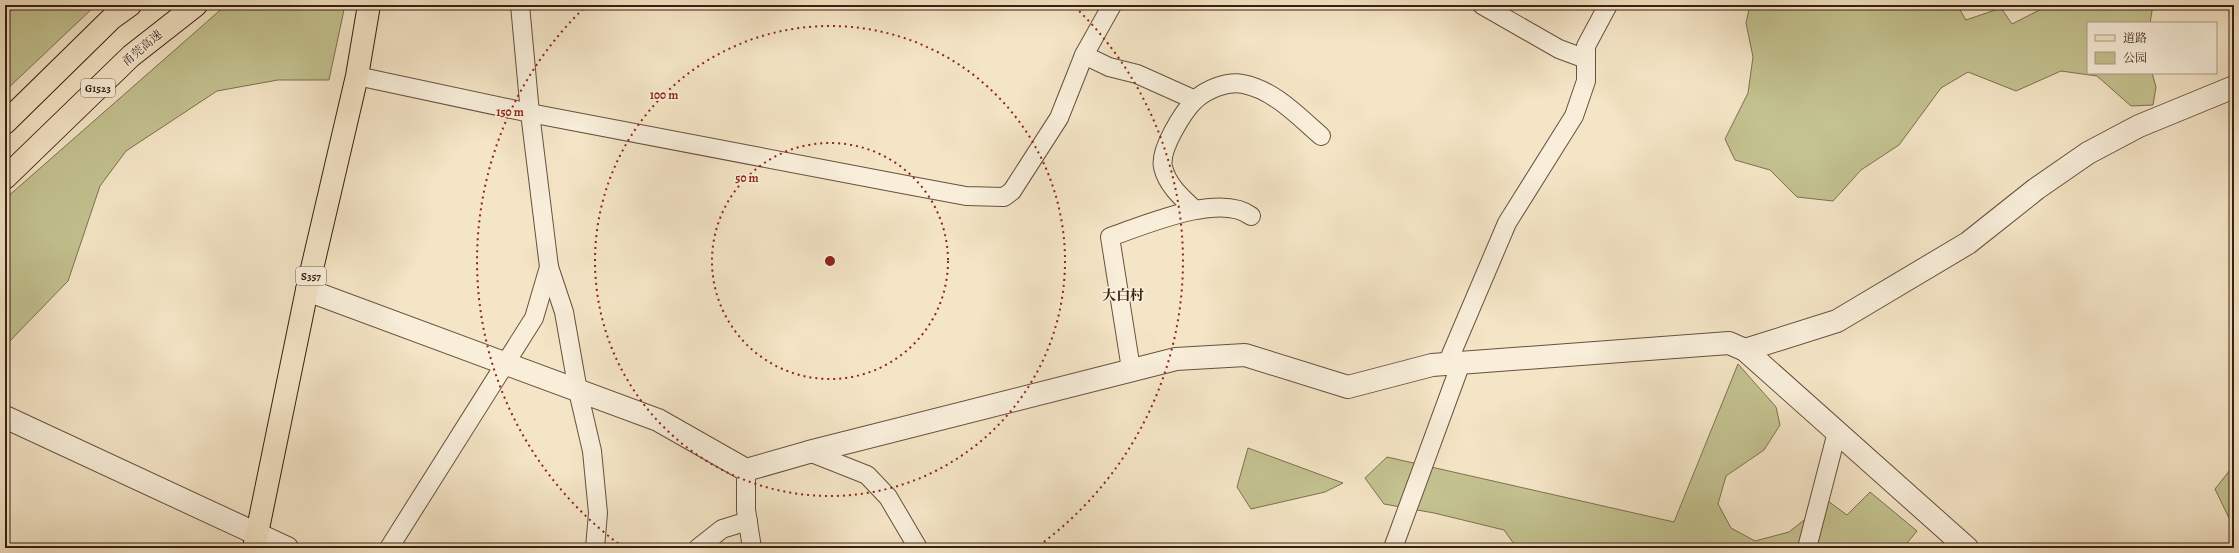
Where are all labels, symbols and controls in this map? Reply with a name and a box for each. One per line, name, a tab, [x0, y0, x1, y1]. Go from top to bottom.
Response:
legend	[2087, 22, 2217, 74]
street label: 甬莞高速	[118, 26, 166, 70]
text: 道路	[2123, 30, 2147, 46]
text: 公园	[2123, 50, 2147, 66]
road number: G1523	[81, 79, 115, 97]
text: 100 m	[650, 87, 678, 103]
text: 150 m	[496, 104, 524, 120]
text: 50 m	[735, 170, 759, 186]
centre of rings	[823, 254, 837, 268]
road number: S357	[296, 267, 326, 285]
district label: 大白村	[1102, 286, 1144, 305]

